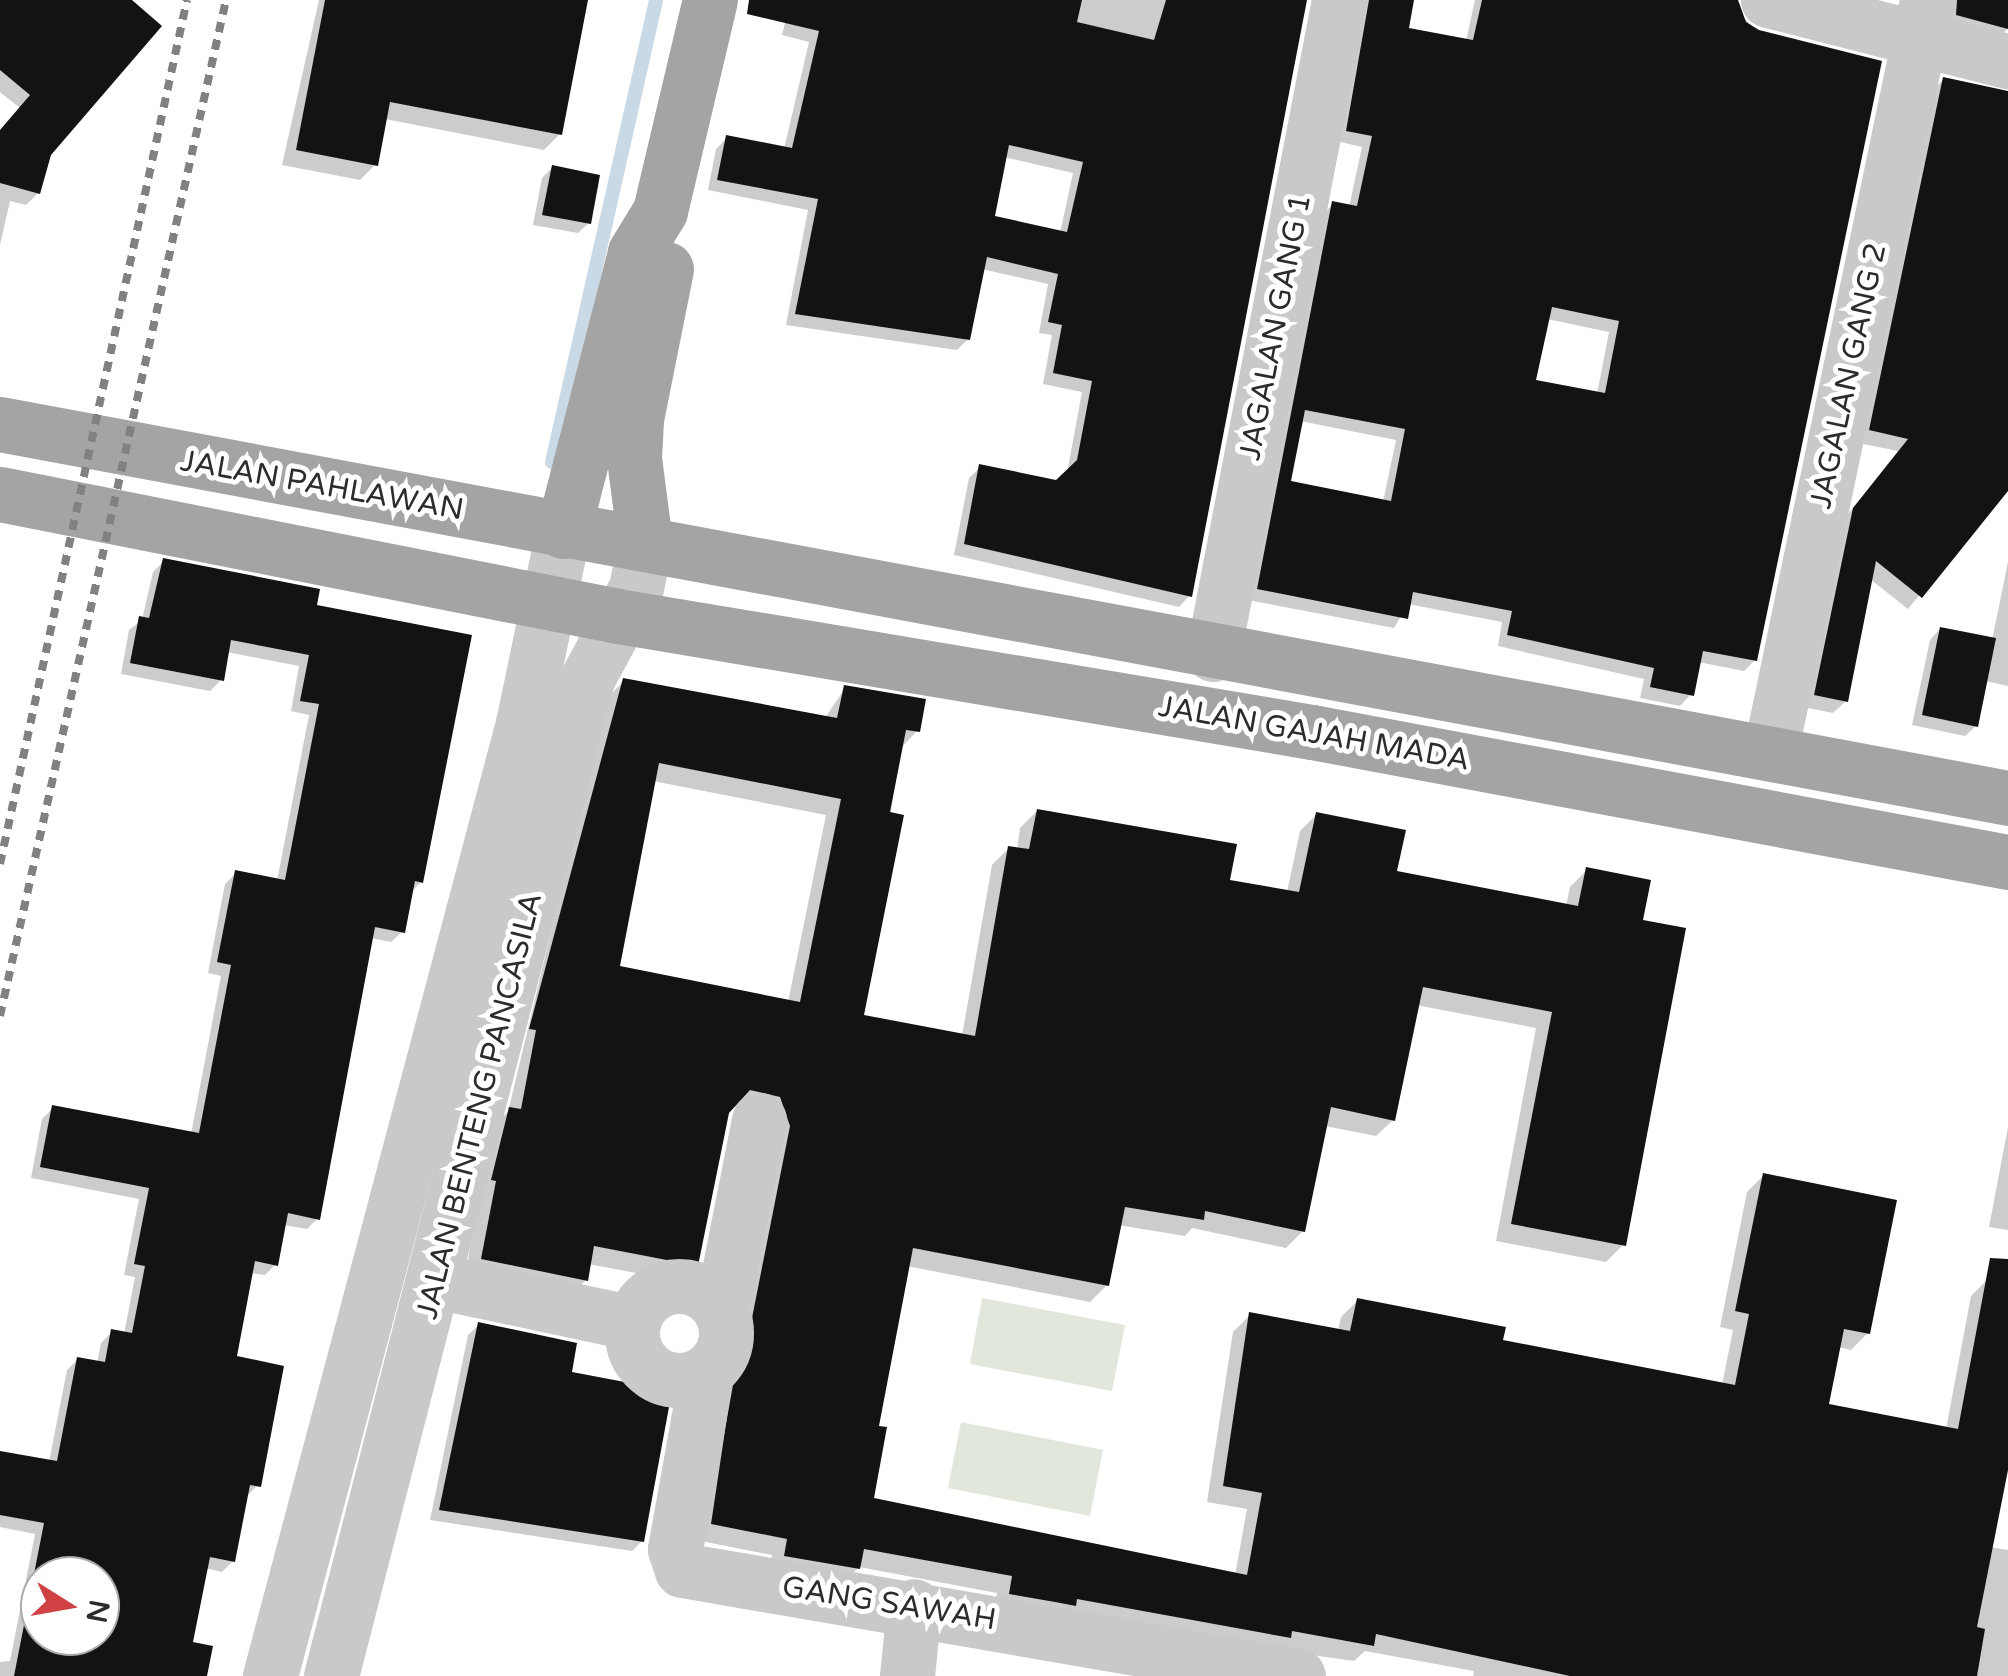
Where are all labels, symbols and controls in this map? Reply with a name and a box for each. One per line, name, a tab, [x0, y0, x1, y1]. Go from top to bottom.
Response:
street label: JAGALAN GANG 1	[1233, 191, 1319, 463]
street label: JAGALAN GANG 2	[1803, 240, 1895, 512]
street label: JALAN PAHLAWAN	[178, 443, 466, 529]
street label: JALAN GAJAH MADA	[1156, 689, 1472, 779]
street label: JALAN BENTENG PANCASILA	[410, 889, 550, 1323]
north arrow	[20, 1556, 120, 1656]
street label: GANG SAWAH	[780, 1569, 998, 1639]
text: N	[79, 1597, 116, 1626]

